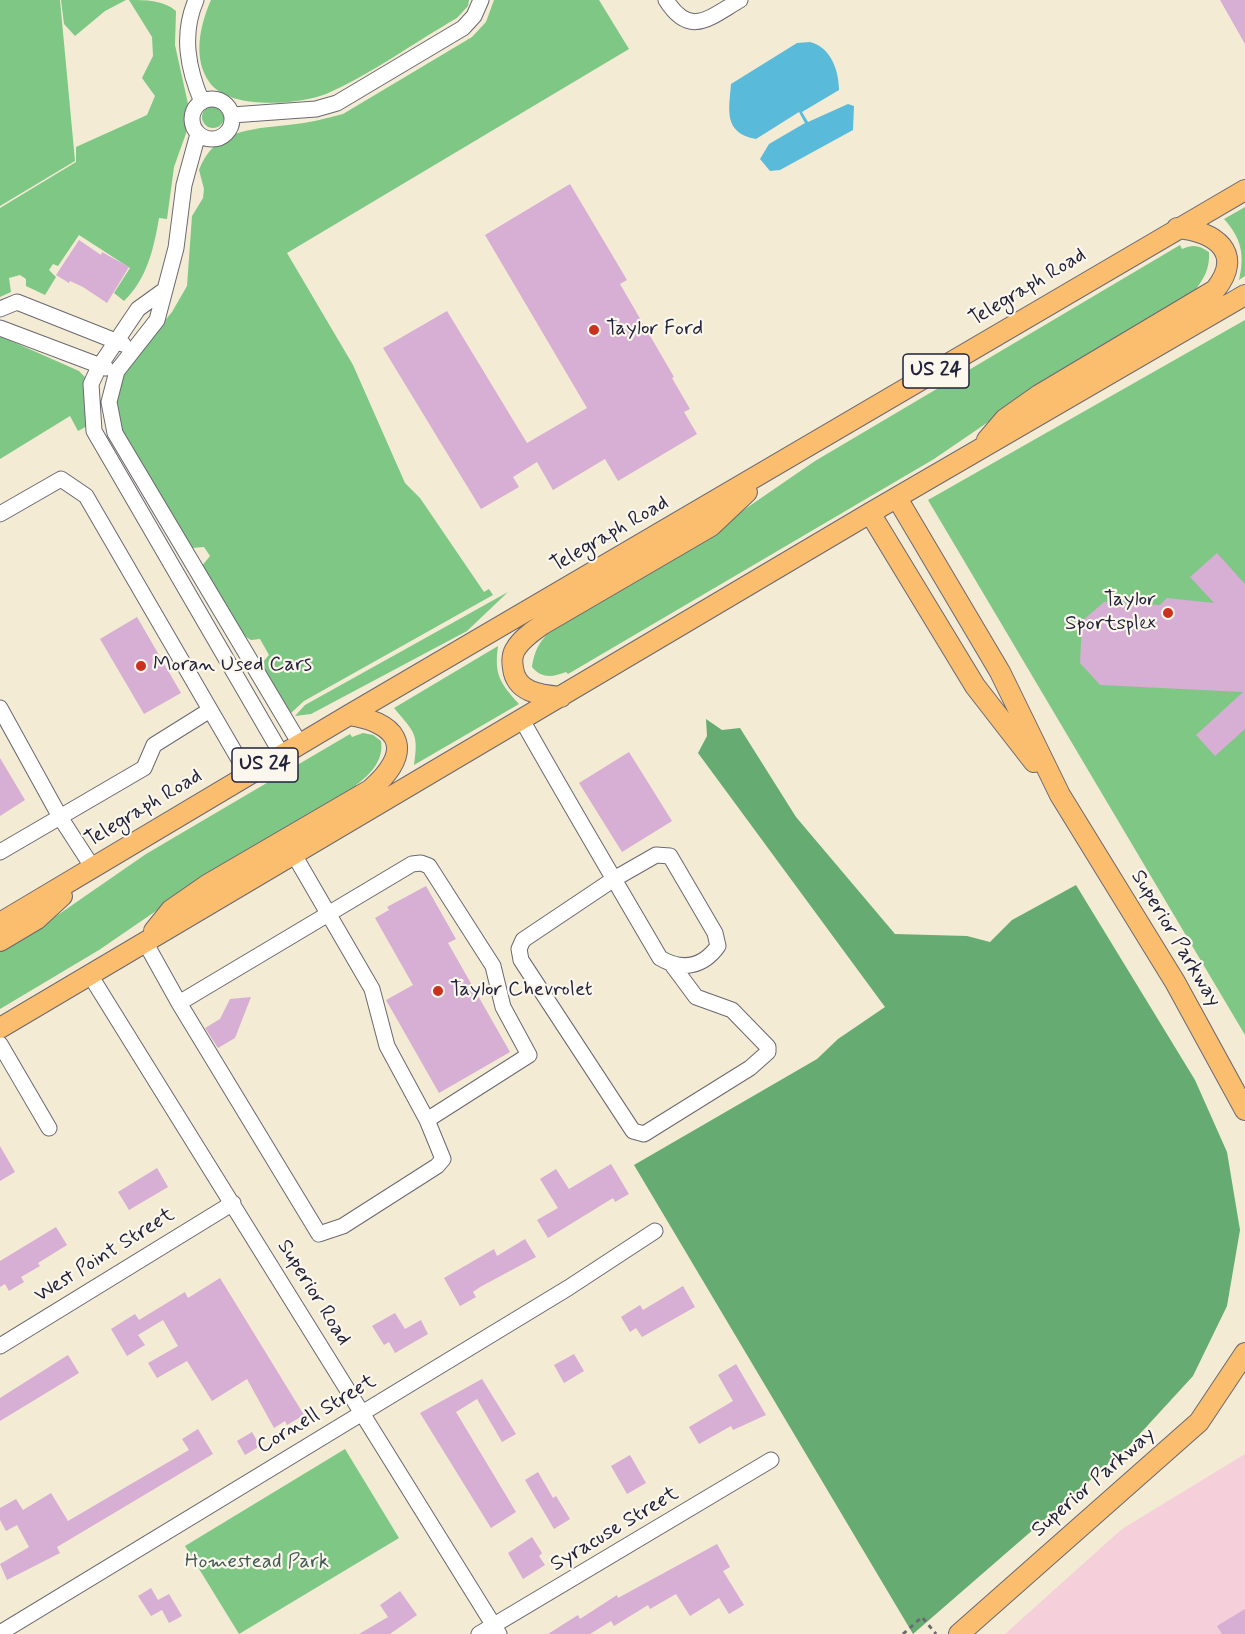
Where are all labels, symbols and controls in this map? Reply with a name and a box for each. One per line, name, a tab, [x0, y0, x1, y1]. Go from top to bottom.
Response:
street label: Telegraph Road	[965, 243, 1091, 333]
place label: Taylor Ford	[606, 317, 703, 343]
marker: Taylor Ford	[587, 323, 601, 337]
road number: US 24	[903, 354, 969, 388]
street label: Telegraph Road	[547, 491, 673, 579]
place label: Taylor Sportsplex	[1065, 588, 1156, 638]
marker: Taylor Sportsplex	[1161, 606, 1175, 620]
place label: Moran Used Cars	[153, 653, 312, 679]
marker: Moran Used Cars	[134, 659, 148, 673]
road number: US 24	[232, 748, 298, 782]
street label: Telegraph Road	[81, 764, 207, 854]
street label: Superior Parkway	[1124, 866, 1226, 1012]
place label: Taylor Chevrolet	[450, 978, 593, 1004]
marker: Taylor Chevrolet	[431, 984, 445, 998]
street label: West Point Street	[31, 1203, 179, 1309]
street label: Superior Road	[271, 1235, 355, 1351]
street label: Cornell Street	[253, 1370, 381, 1460]
street label: Superior Parkway	[1027, 1423, 1161, 1543]
street label: Syracuse Street	[546, 1482, 684, 1578]
park label: Homestead Park	[185, 1550, 329, 1576]

